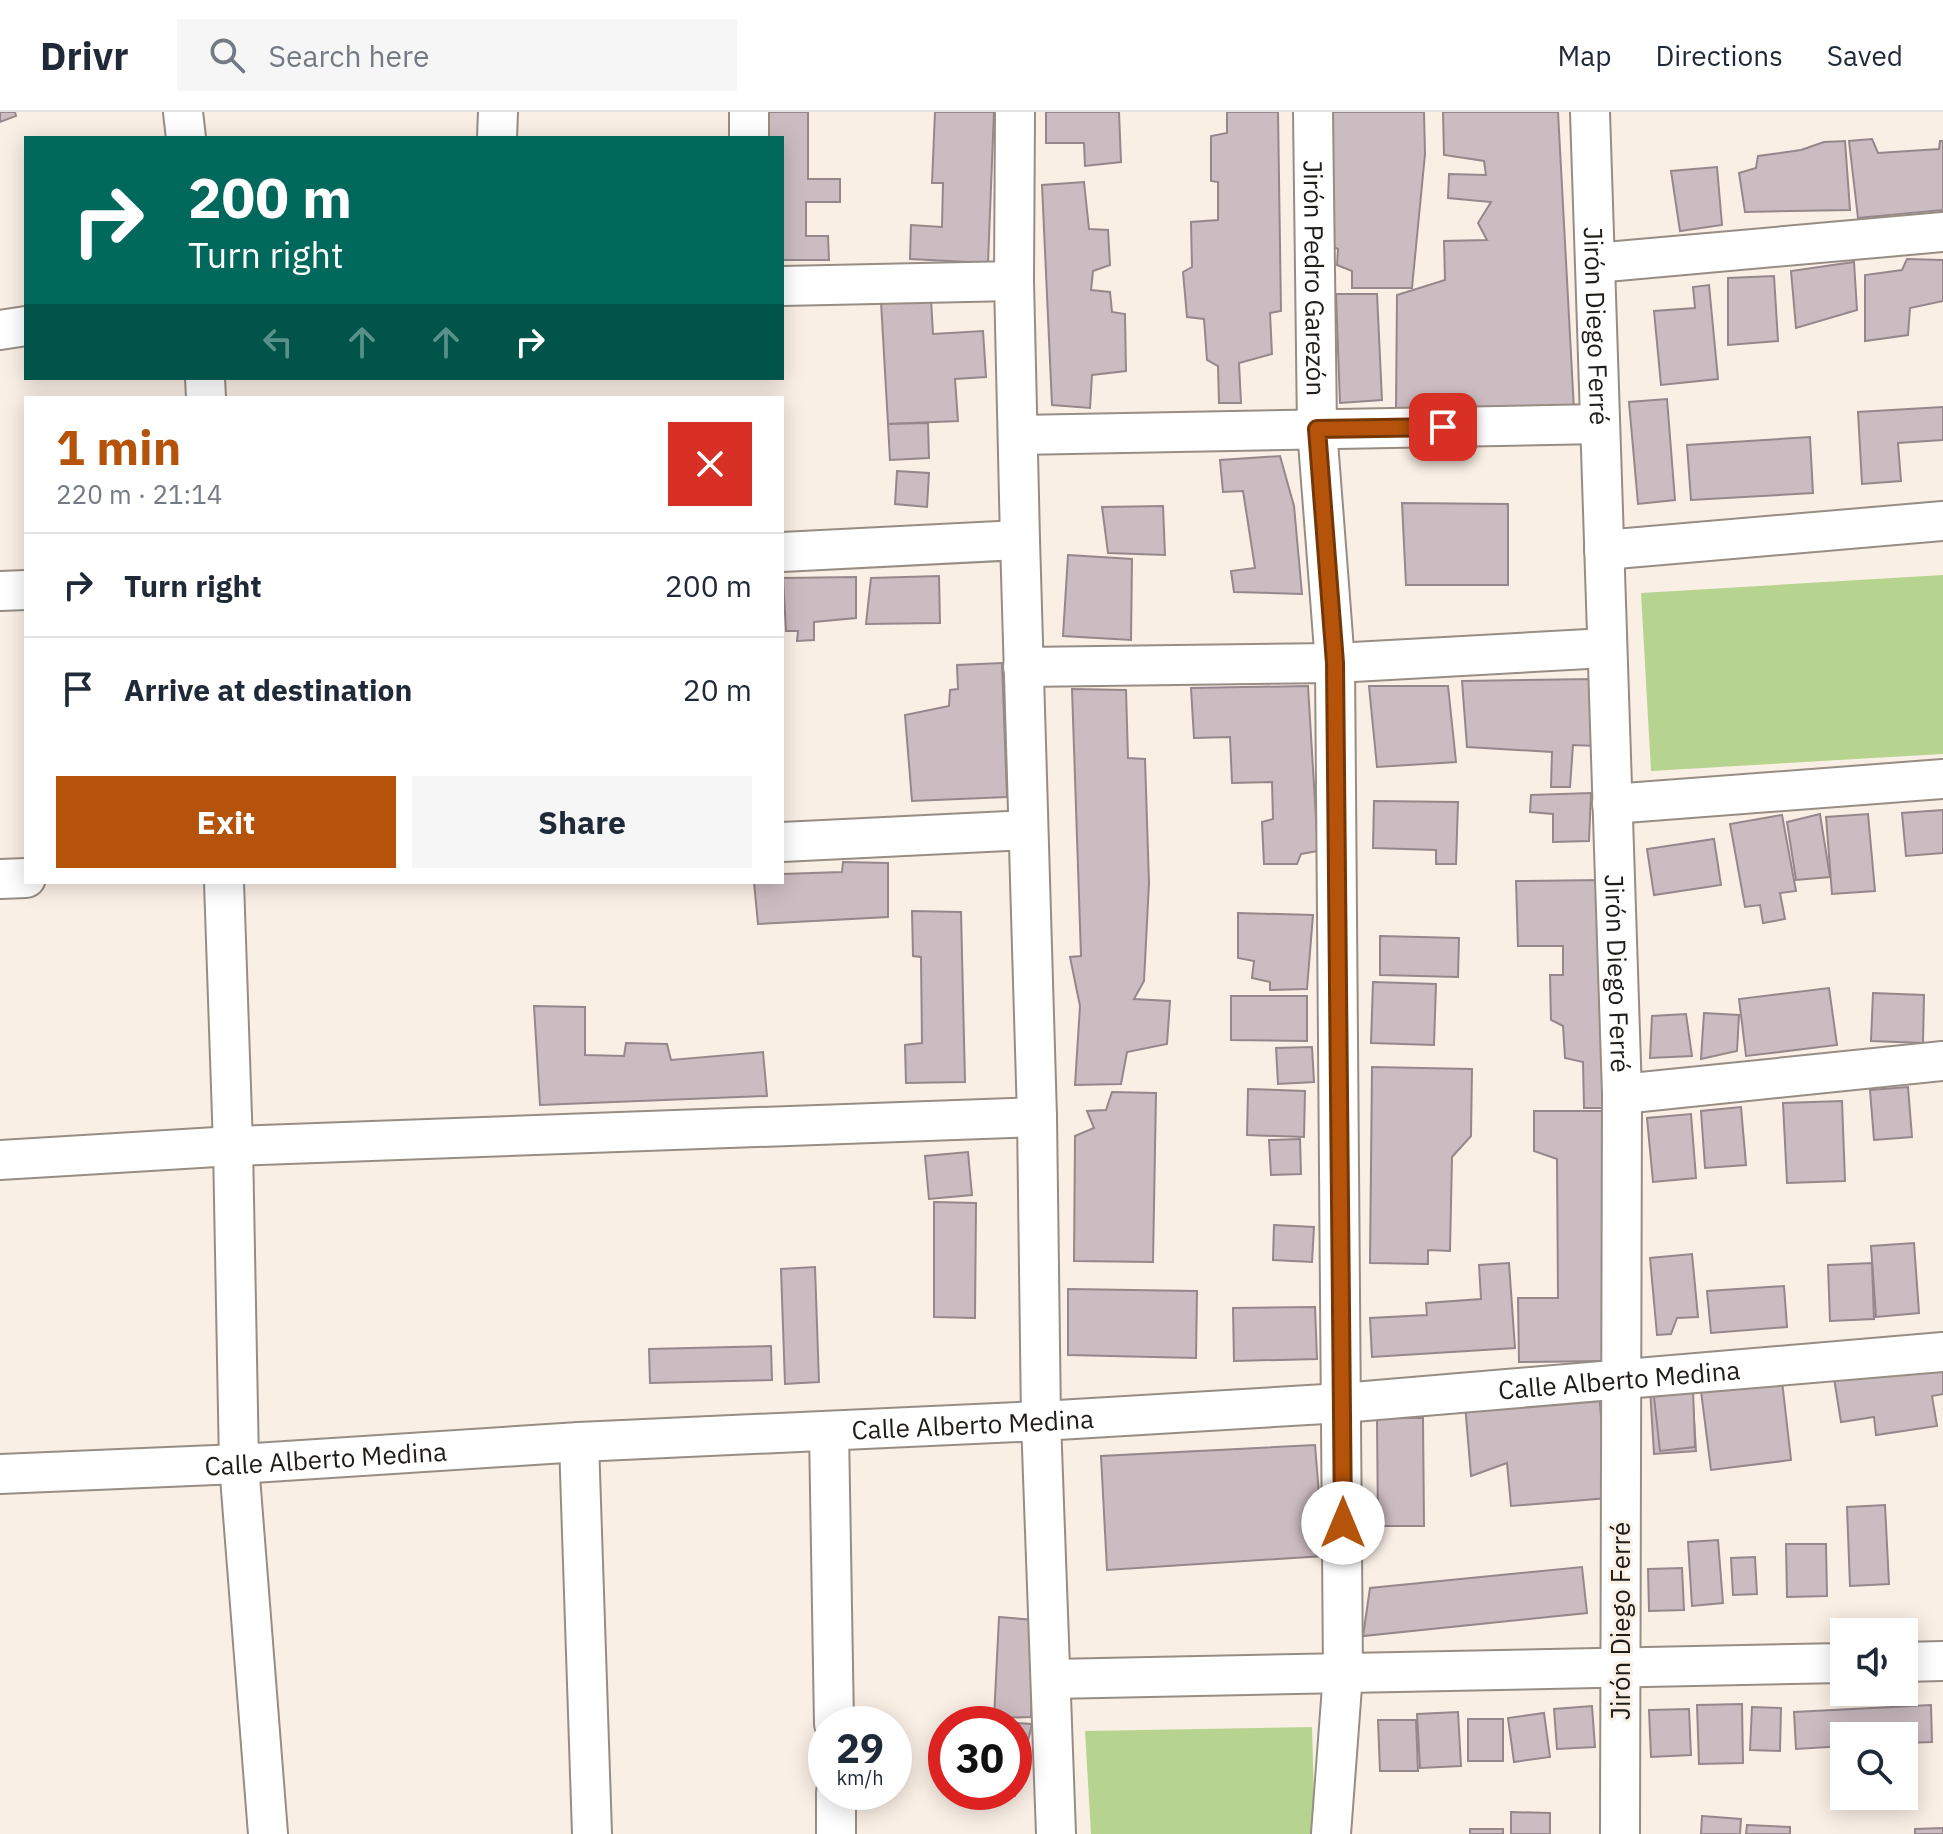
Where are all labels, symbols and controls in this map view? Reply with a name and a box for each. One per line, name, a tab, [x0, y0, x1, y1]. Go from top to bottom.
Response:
search box	[177, 19, 737, 91]
text: Drivr	[40, 31, 129, 80]
icon: search	[205, 33, 249, 77]
text: Search here	[269, 36, 429, 75]
text: Map	[1557, 37, 1611, 74]
text: Directions	[1655, 37, 1783, 74]
text: Saved	[1827, 37, 1903, 74]
street label: Jirón Pedro Garezón	[1297, 160, 1334, 396]
text: 200 m	[188, 161, 352, 233]
icon: right	[56, 168, 160, 272]
street label: Jirón Diego Ferré	[1577, 226, 1617, 426]
text: Turn right	[188, 231, 344, 278]
icon: left	[256, 320, 300, 364]
icon: ahead	[340, 320, 384, 364]
icon: ahead	[424, 320, 468, 364]
icon: right	[508, 320, 552, 364]
pin	[1409, 393, 1477, 461]
icon: arrive	[1421, 405, 1465, 449]
text: 1 min	[56, 416, 181, 478]
button: close	[668, 422, 752, 506]
text: 220 m · 21:14	[56, 477, 222, 511]
icon: right	[56, 563, 100, 607]
text: Turn right	[124, 566, 262, 605]
text: 200 m	[665, 566, 752, 605]
icon: arrive	[56, 667, 100, 711]
text: Arrive at destination	[124, 670, 412, 709]
text: 20 m	[683, 670, 752, 709]
button: Exit	[56, 776, 396, 868]
button: Share	[412, 776, 752, 868]
street label: Jirón Diego Ferré	[1598, 874, 1638, 1073]
street label: Calle Alberto Medina	[1497, 1352, 1742, 1407]
street label: Calle Alberto Medina	[851, 1401, 1095, 1447]
street label: Calle Alberto Medina	[204, 1434, 448, 1482]
position arrow	[1301, 1481, 1385, 1565]
street label: Jirón Diego Ferré	[1603, 1522, 1637, 1720]
map controls	[1830, 1618, 1918, 1810]
button: sound	[1830, 1618, 1918, 1706]
speed limit sign: 30	[928, 1706, 1032, 1810]
text: 29	[836, 1722, 884, 1774]
button: search	[1830, 1722, 1918, 1810]
text: km/h	[836, 1764, 884, 1791]

